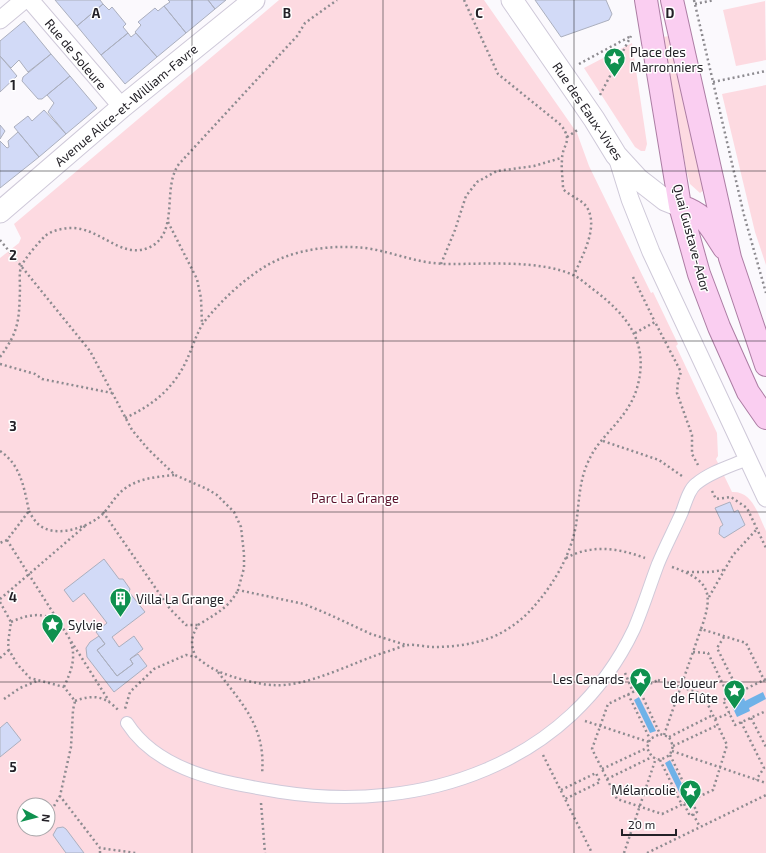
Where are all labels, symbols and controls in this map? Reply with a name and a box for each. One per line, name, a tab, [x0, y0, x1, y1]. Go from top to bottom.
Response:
text: A	[92, 5, 101, 21]
text: B	[283, 5, 291, 21]
text: C	[475, 5, 483, 21]
text: D	[666, 5, 675, 21]
street label: Rue de Soleure	[42, 15, 110, 93]
street label: Avenue Alice-et-William-Favre	[51, 40, 201, 170]
place label: Place des Marronniers	[630, 44, 703, 75]
place icon: Place des Marronniers	[601, 46, 627, 79]
street label: Rue des Eaux-Vives	[549, 59, 627, 163]
text: 1	[10, 77, 16, 93]
street label: Quai Gustave-Ador	[670, 182, 714, 294]
text: 2	[9, 247, 17, 263]
text: 3	[9, 418, 17, 434]
park label: Parc La Grange	[311, 490, 399, 506]
building icon: Villa La Grange	[107, 586, 133, 619]
text: 4	[9, 589, 17, 605]
place label: Villa La Grange	[136, 591, 224, 607]
place icon: Sylvie	[40, 612, 66, 645]
place label: Sylvie	[68, 617, 103, 633]
place icon: Les Canards	[627, 666, 653, 699]
place label: Les Canards	[552, 671, 624, 687]
place label: Le Joueur de Flûte	[663, 675, 718, 706]
place icon: Le Joueur de Flûte	[721, 677, 747, 710]
text: 5	[9, 759, 17, 775]
place icon: Mélancolie	[678, 777, 704, 810]
place label: Mélancolie	[611, 782, 676, 798]
north arrow	[16, 797, 56, 837]
scale bar	[622, 811, 676, 837]
text: N	[39, 814, 53, 823]
text: 20 m	[628, 817, 655, 831]

